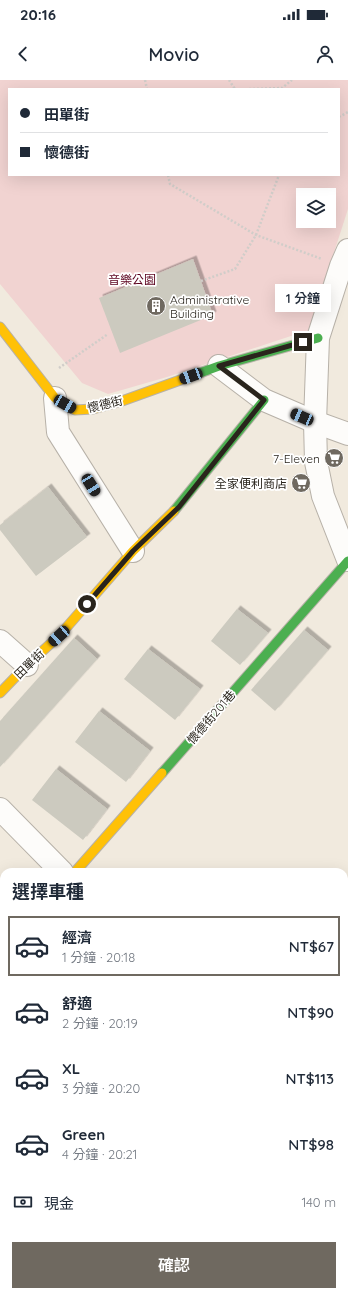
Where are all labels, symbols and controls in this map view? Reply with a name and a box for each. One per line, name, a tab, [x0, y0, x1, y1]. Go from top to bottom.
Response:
text: 20:16	[20, 5, 56, 24]
icon: back	[12, 43, 34, 65]
text: Movio	[149, 43, 199, 66]
icon: person	[314, 43, 336, 65]
text: 田單街	[44, 105, 89, 124]
text: 懷德街	[44, 143, 89, 162]
map controls	[296, 188, 336, 228]
button: layers	[296, 188, 336, 228]
park label: 音樂公園	[108, 272, 156, 287]
callout: 1 分鐘	[275, 284, 331, 312]
text: 1 分鐘	[286, 290, 320, 306]
place label: Administrative Building	[170, 292, 249, 321]
building icon: Administrative Building	[145, 295, 167, 317]
route end	[294, 333, 312, 351]
car	[178, 366, 204, 386]
car	[52, 393, 78, 415]
street label: 懷德街	[86, 393, 124, 415]
car	[289, 407, 315, 427]
supermarket icon: 7-Eleven	[323, 447, 345, 469]
place label: 7-Eleven	[273, 451, 320, 466]
car	[80, 472, 102, 498]
supermarket icon: 全家便利商店	[290, 472, 312, 494]
place label: 全家便利商店	[215, 476, 287, 491]
route start	[78, 595, 96, 613]
car	[46, 624, 72, 648]
street label: 田單街	[11, 646, 47, 682]
street label: 懷德街201巷	[184, 687, 238, 747]
text: 選擇車種	[12, 880, 84, 903]
icon: car	[14, 928, 50, 964]
text: 經濟	[62, 928, 92, 947]
text: NT$67	[289, 937, 334, 956]
text: 1 分鐘 · 20:18	[62, 949, 135, 965]
icon: car	[14, 994, 50, 1030]
text: 舒適	[62, 994, 92, 1013]
text: NT$90	[287, 1003, 334, 1022]
text: 2 分鐘 · 20:19	[62, 1015, 138, 1031]
text: XL	[62, 1059, 80, 1078]
icon: car	[14, 1060, 50, 1096]
text: NT$113	[285, 1069, 334, 1088]
text: 3 分鐘 · 20:20	[62, 1080, 140, 1096]
text: Green	[62, 1125, 105, 1144]
icon: car	[14, 1126, 50, 1162]
text: NT$98	[288, 1135, 334, 1154]
text: 4 分鐘 · 20:21	[62, 1146, 137, 1162]
icon: cash	[12, 1191, 34, 1213]
text: 現金	[44, 1194, 74, 1213]
text: 140 m	[301, 1194, 336, 1210]
button: 確認	[12, 1242, 336, 1288]

